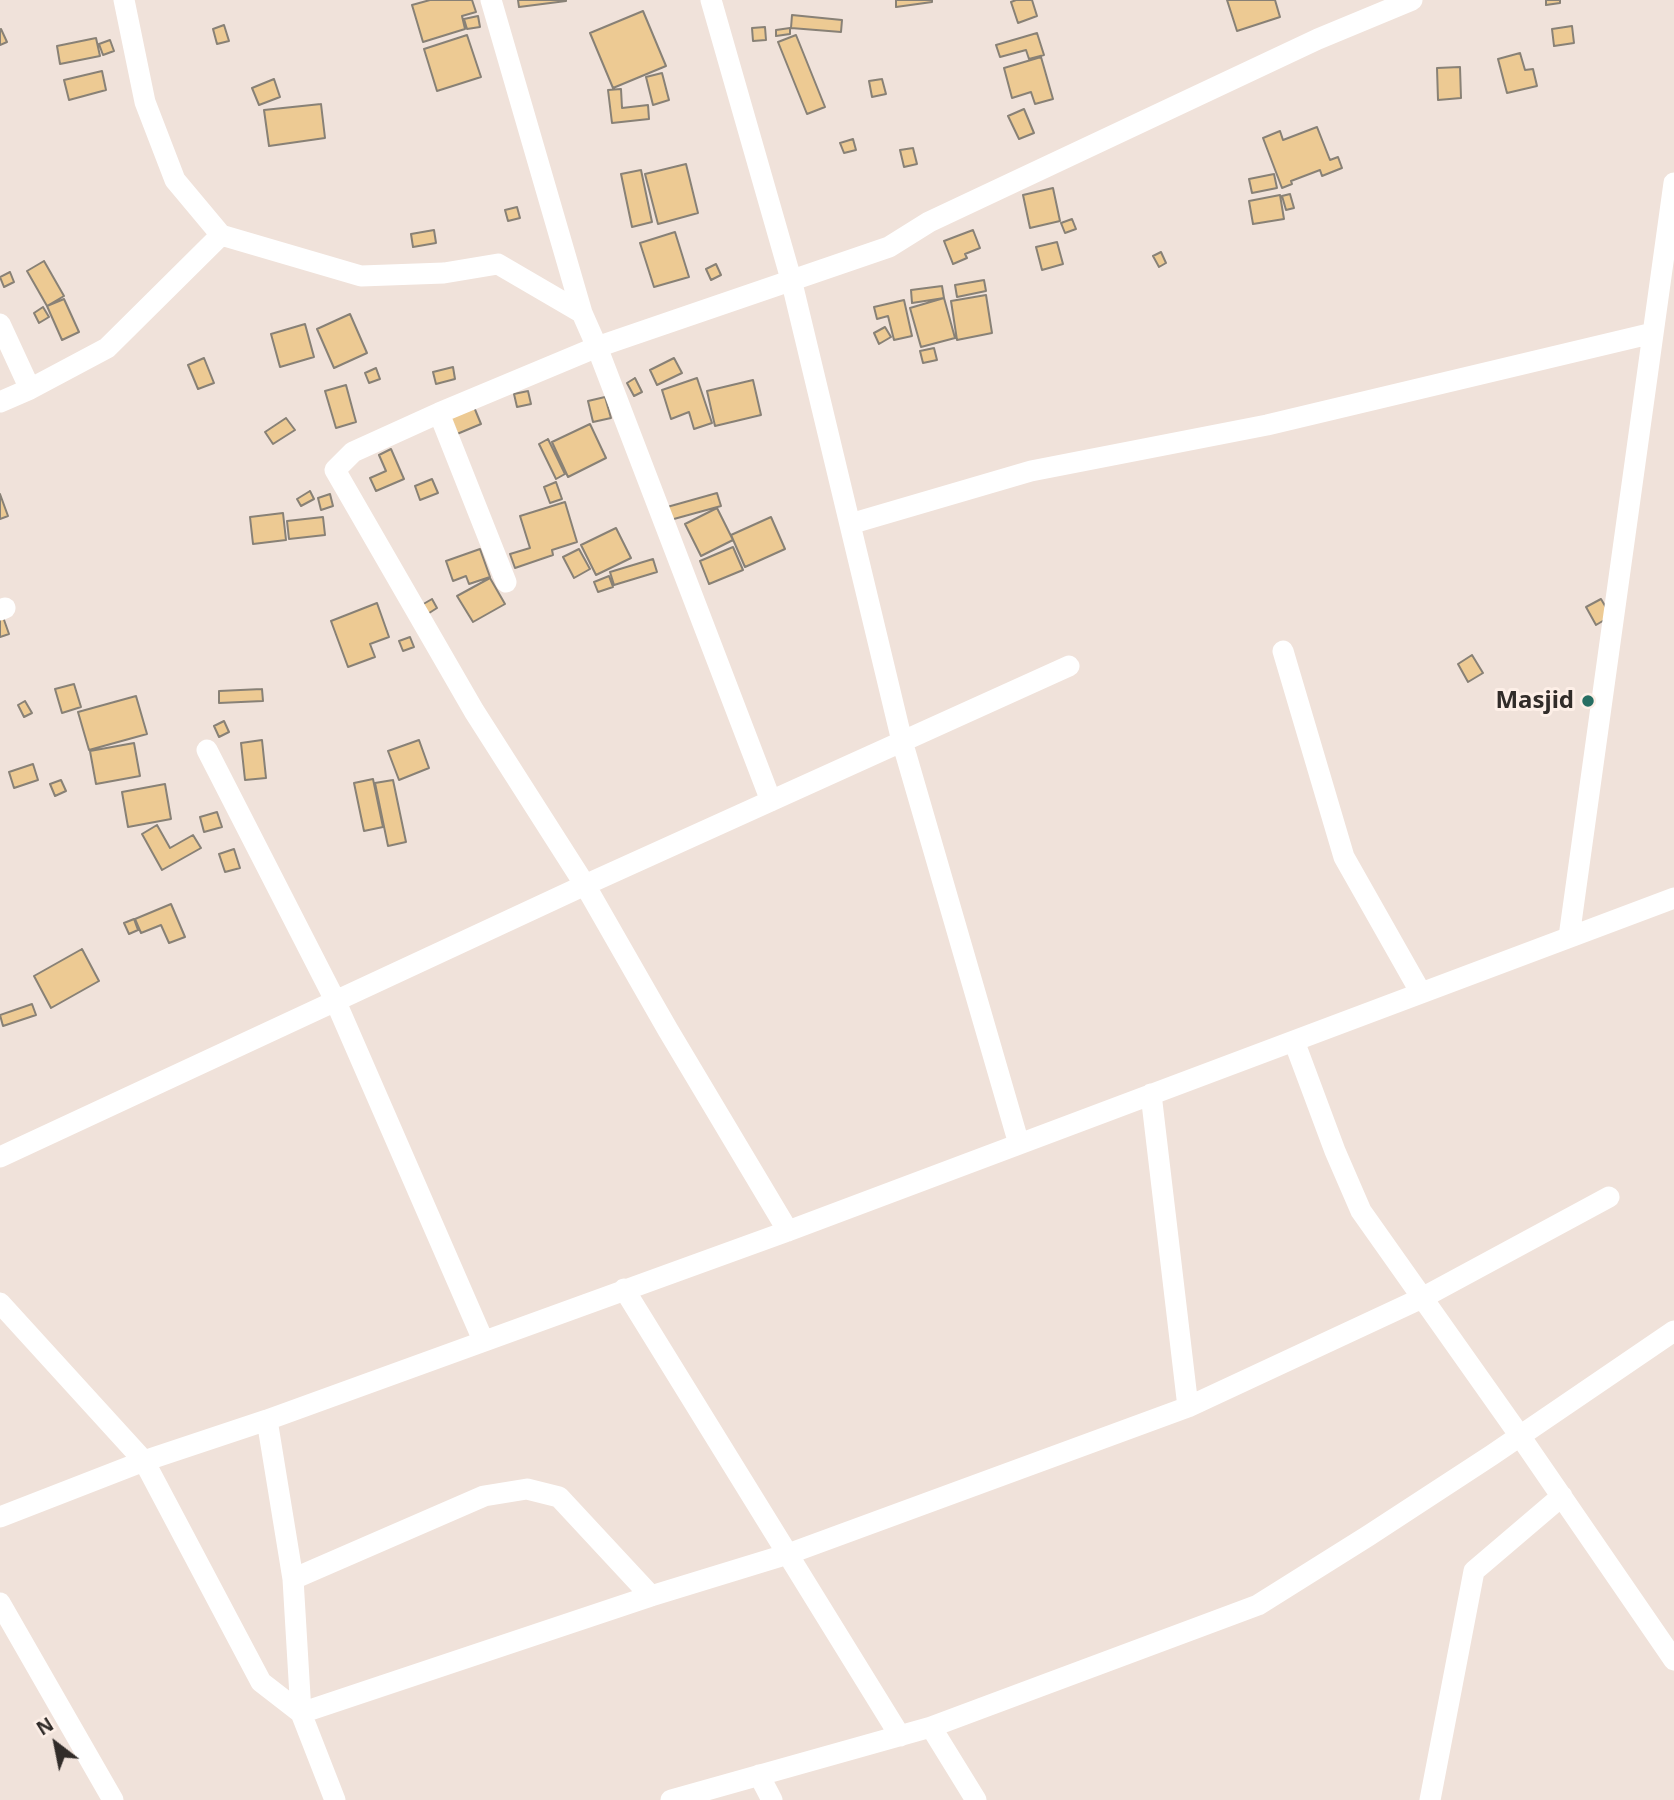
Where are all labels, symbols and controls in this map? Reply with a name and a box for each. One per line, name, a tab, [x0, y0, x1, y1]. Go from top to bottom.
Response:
place label: Masjid	[1495, 687, 1574, 715]
marker: Masjid	[1580, 693, 1596, 709]
north arrow	[21, 1709, 91, 1779]
text: N	[31, 1711, 58, 1741]

